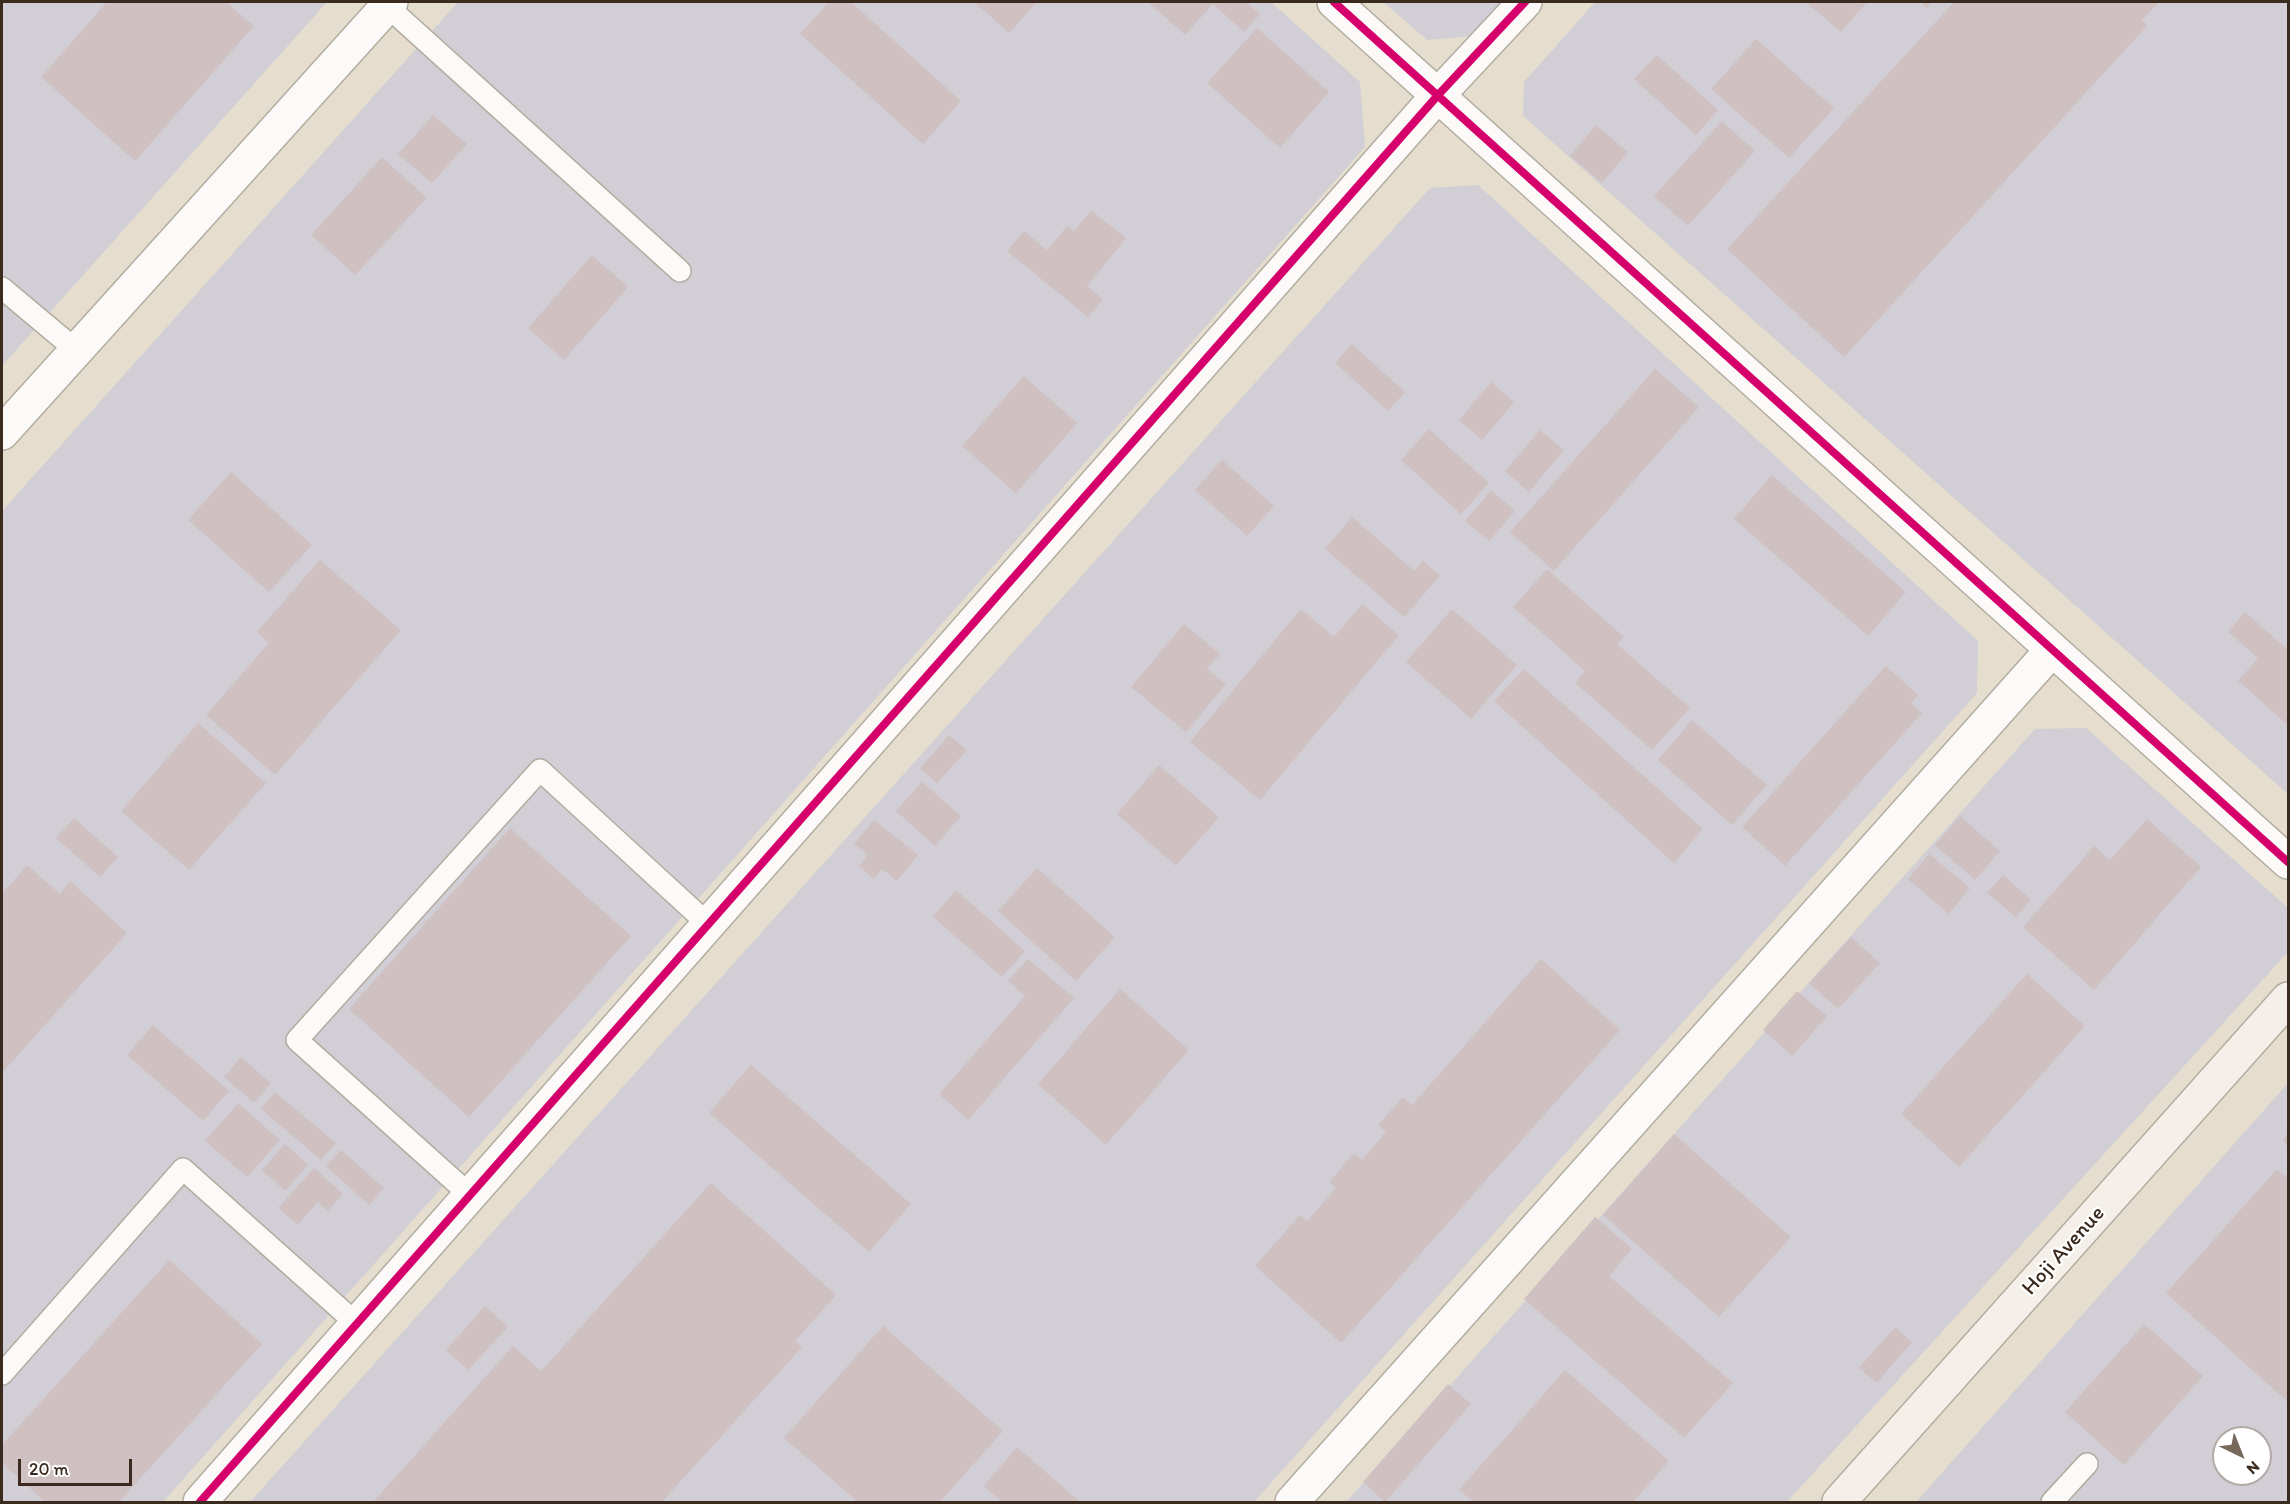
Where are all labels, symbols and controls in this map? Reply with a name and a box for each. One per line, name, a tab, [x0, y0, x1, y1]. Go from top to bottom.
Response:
street label: Hoji Avenue	[2017, 1201, 2111, 1301]
north arrow	[2212, 1426, 2272, 1486]
scale bar	[21, 1447, 135, 1485]
text: N	[2243, 1457, 2264, 1479]
text: 20 m	[29, 1458, 69, 1480]

